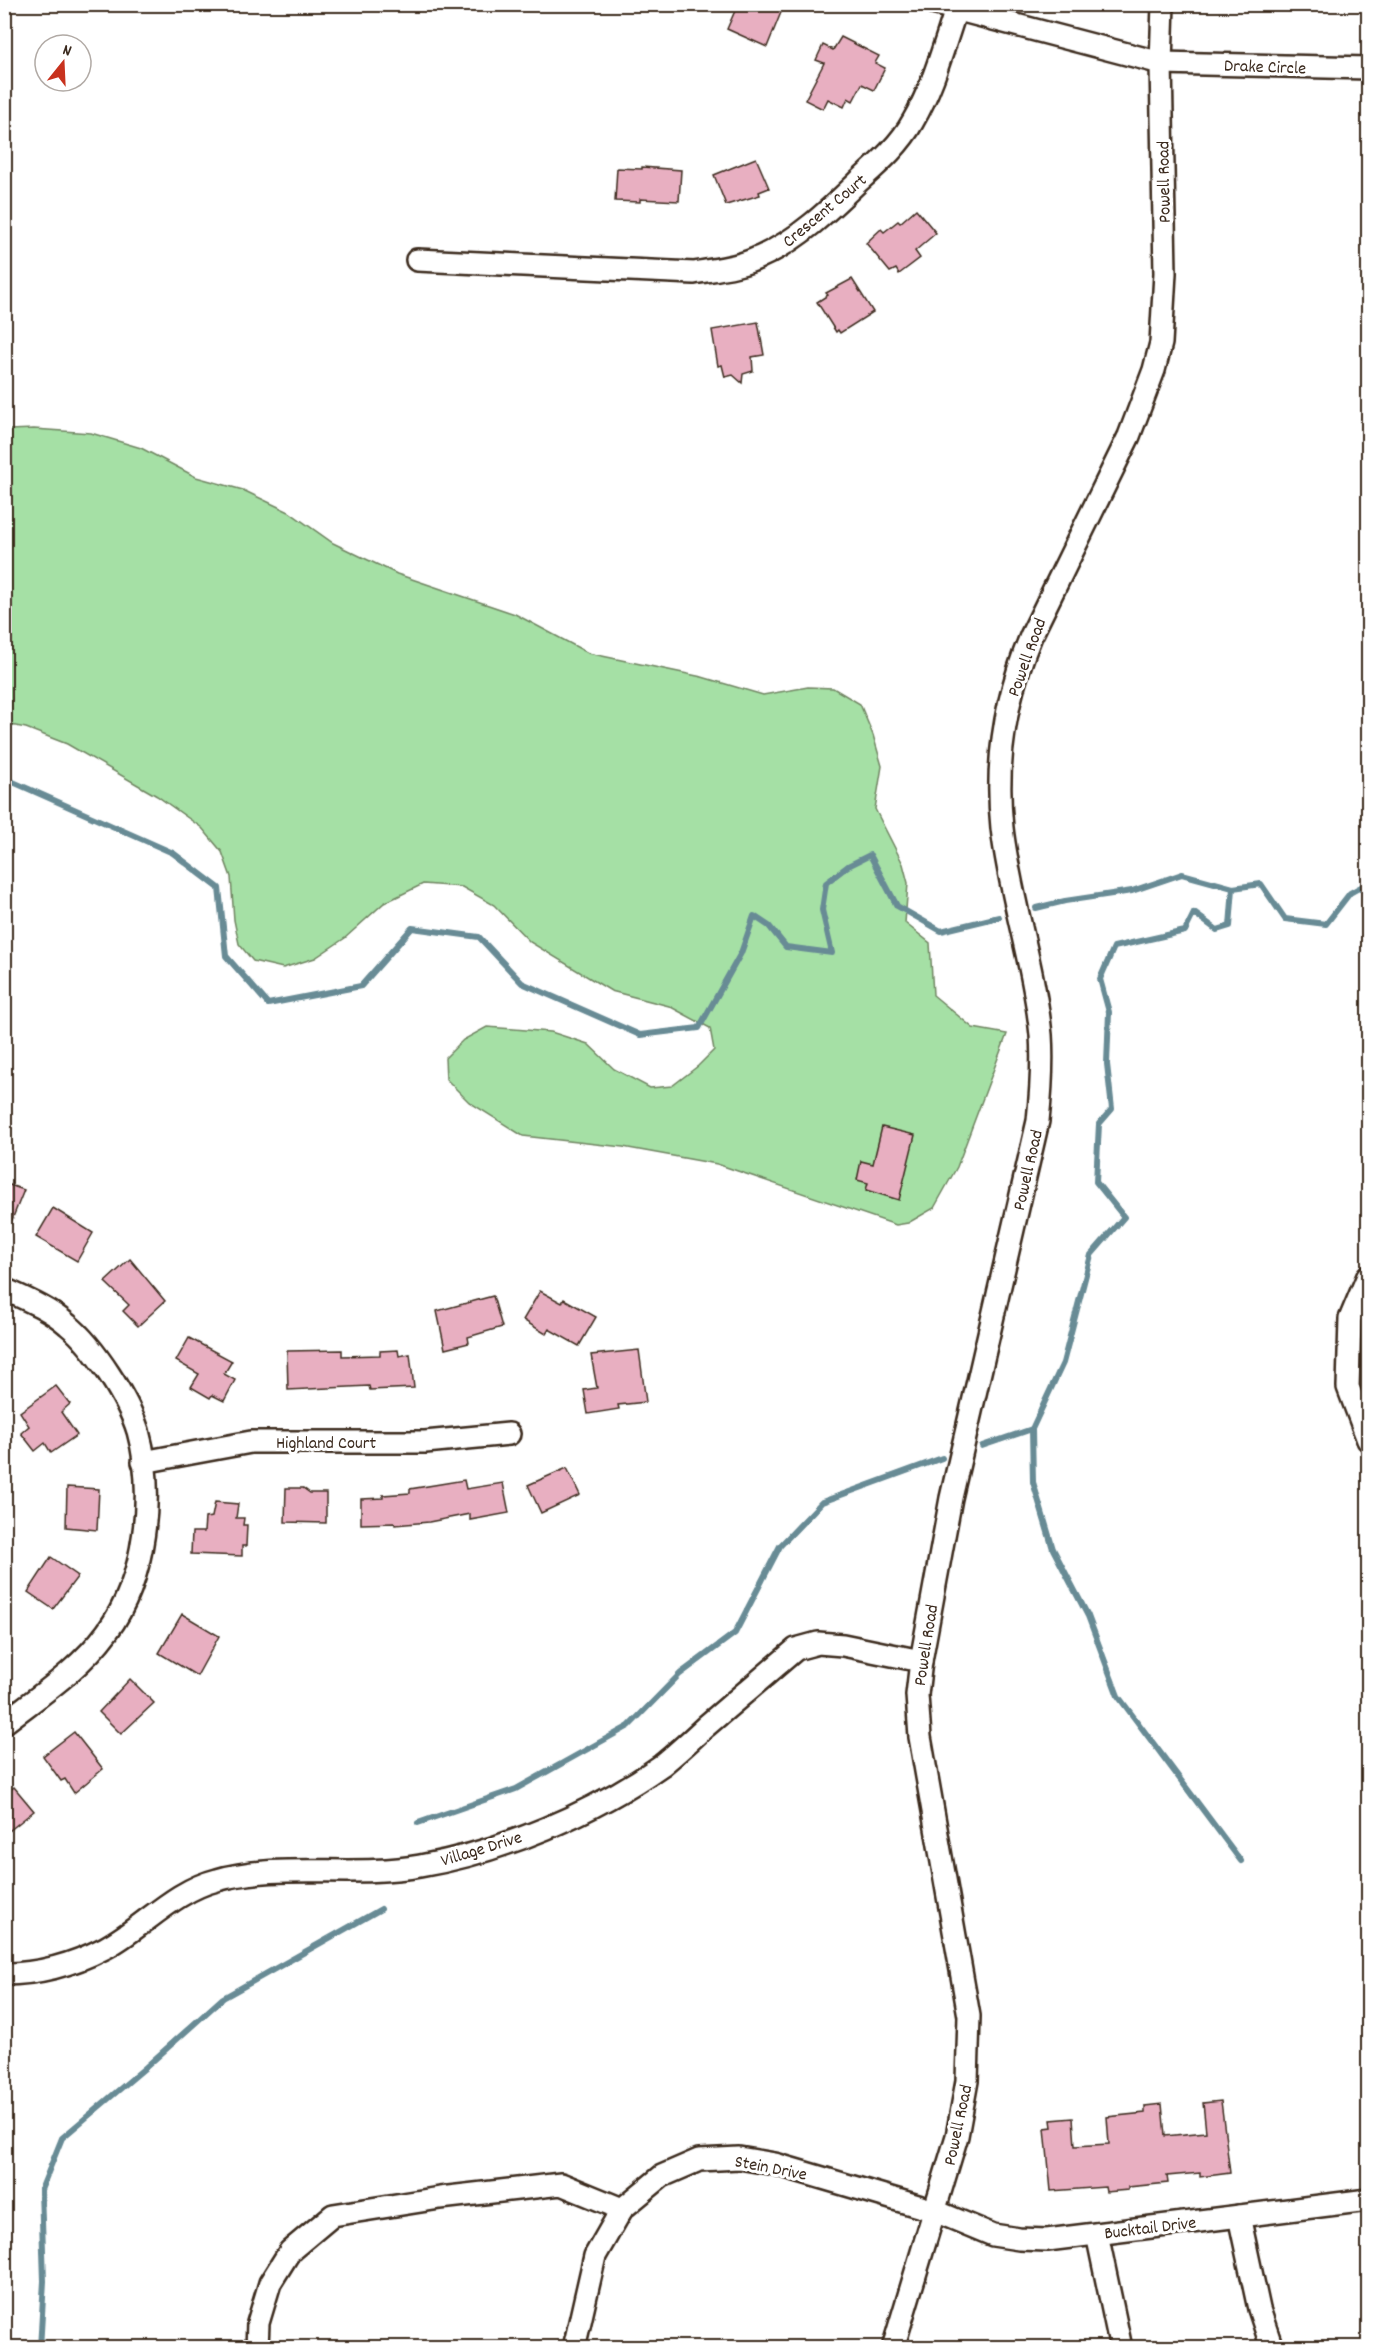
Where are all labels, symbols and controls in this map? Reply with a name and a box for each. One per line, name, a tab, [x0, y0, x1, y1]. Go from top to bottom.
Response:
north arrow	[33, 33, 93, 93]
text: N	[60, 39, 74, 63]
street label: Drake Circle	[1223, 55, 1306, 82]
street label: Powell Road	[1152, 141, 1179, 223]
street label: Crescent Court	[778, 169, 873, 255]
street label: Powell Road	[1003, 615, 1054, 701]
street label: Powell Road	[1008, 1128, 1051, 1213]
street label: Highland Court	[276, 1432, 376, 1457]
street label: Powell Road	[909, 1603, 946, 1688]
street label: Village Drive	[438, 1826, 525, 1875]
street label: Powell Road	[939, 2083, 980, 2168]
street label: Stein Drive	[732, 2150, 809, 2189]
street label: Bucktail Drive	[1103, 2211, 1198, 2248]

